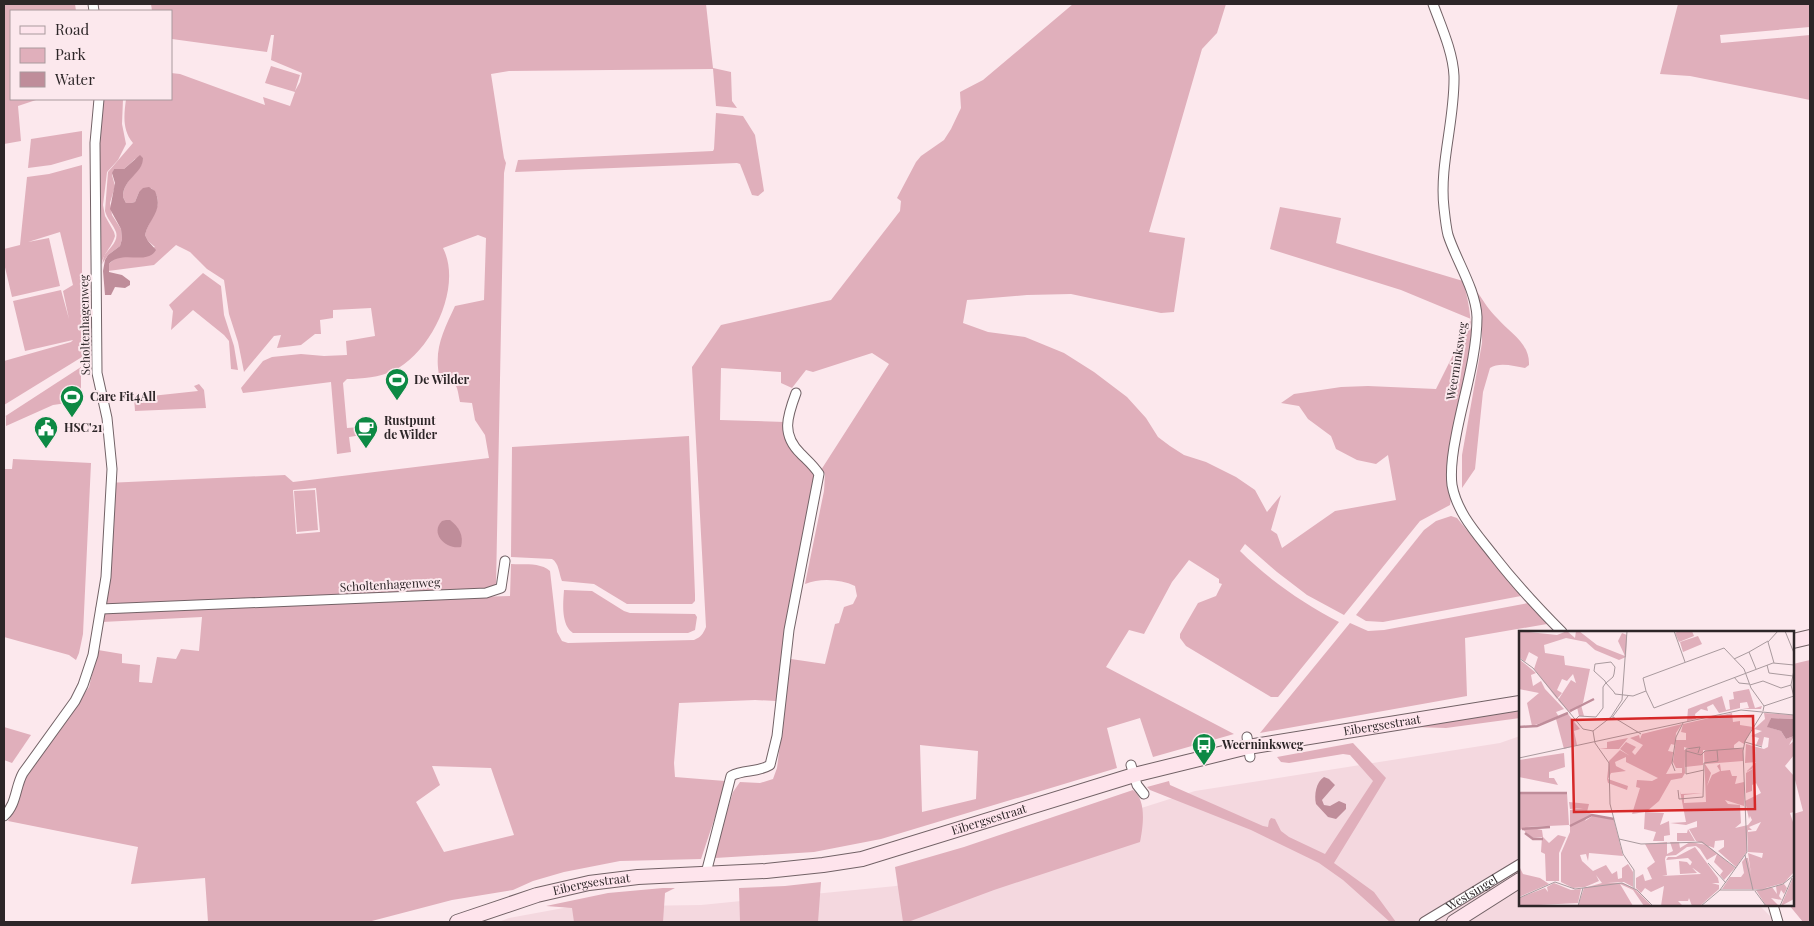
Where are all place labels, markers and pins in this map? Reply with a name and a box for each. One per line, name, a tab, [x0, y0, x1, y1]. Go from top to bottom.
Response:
sports icon: De Wilder	[384, 367, 410, 401]
place label: De Wilder	[414, 371, 470, 387]
sports icon: Care Fit4All	[59, 384, 85, 418]
place label: Care Fit4All	[90, 388, 156, 404]
place label: Rustpunt de Wilder	[384, 412, 437, 442]
public building icon: HSC'21	[33, 415, 59, 449]
cafe icon: Rustpunt de Wilder	[353, 415, 379, 449]
place label: HSC'21	[64, 419, 103, 435]
bus stop icon: Weerninksweg	[1191, 732, 1217, 766]
place label: Weerninksweg	[1221, 736, 1304, 752]

